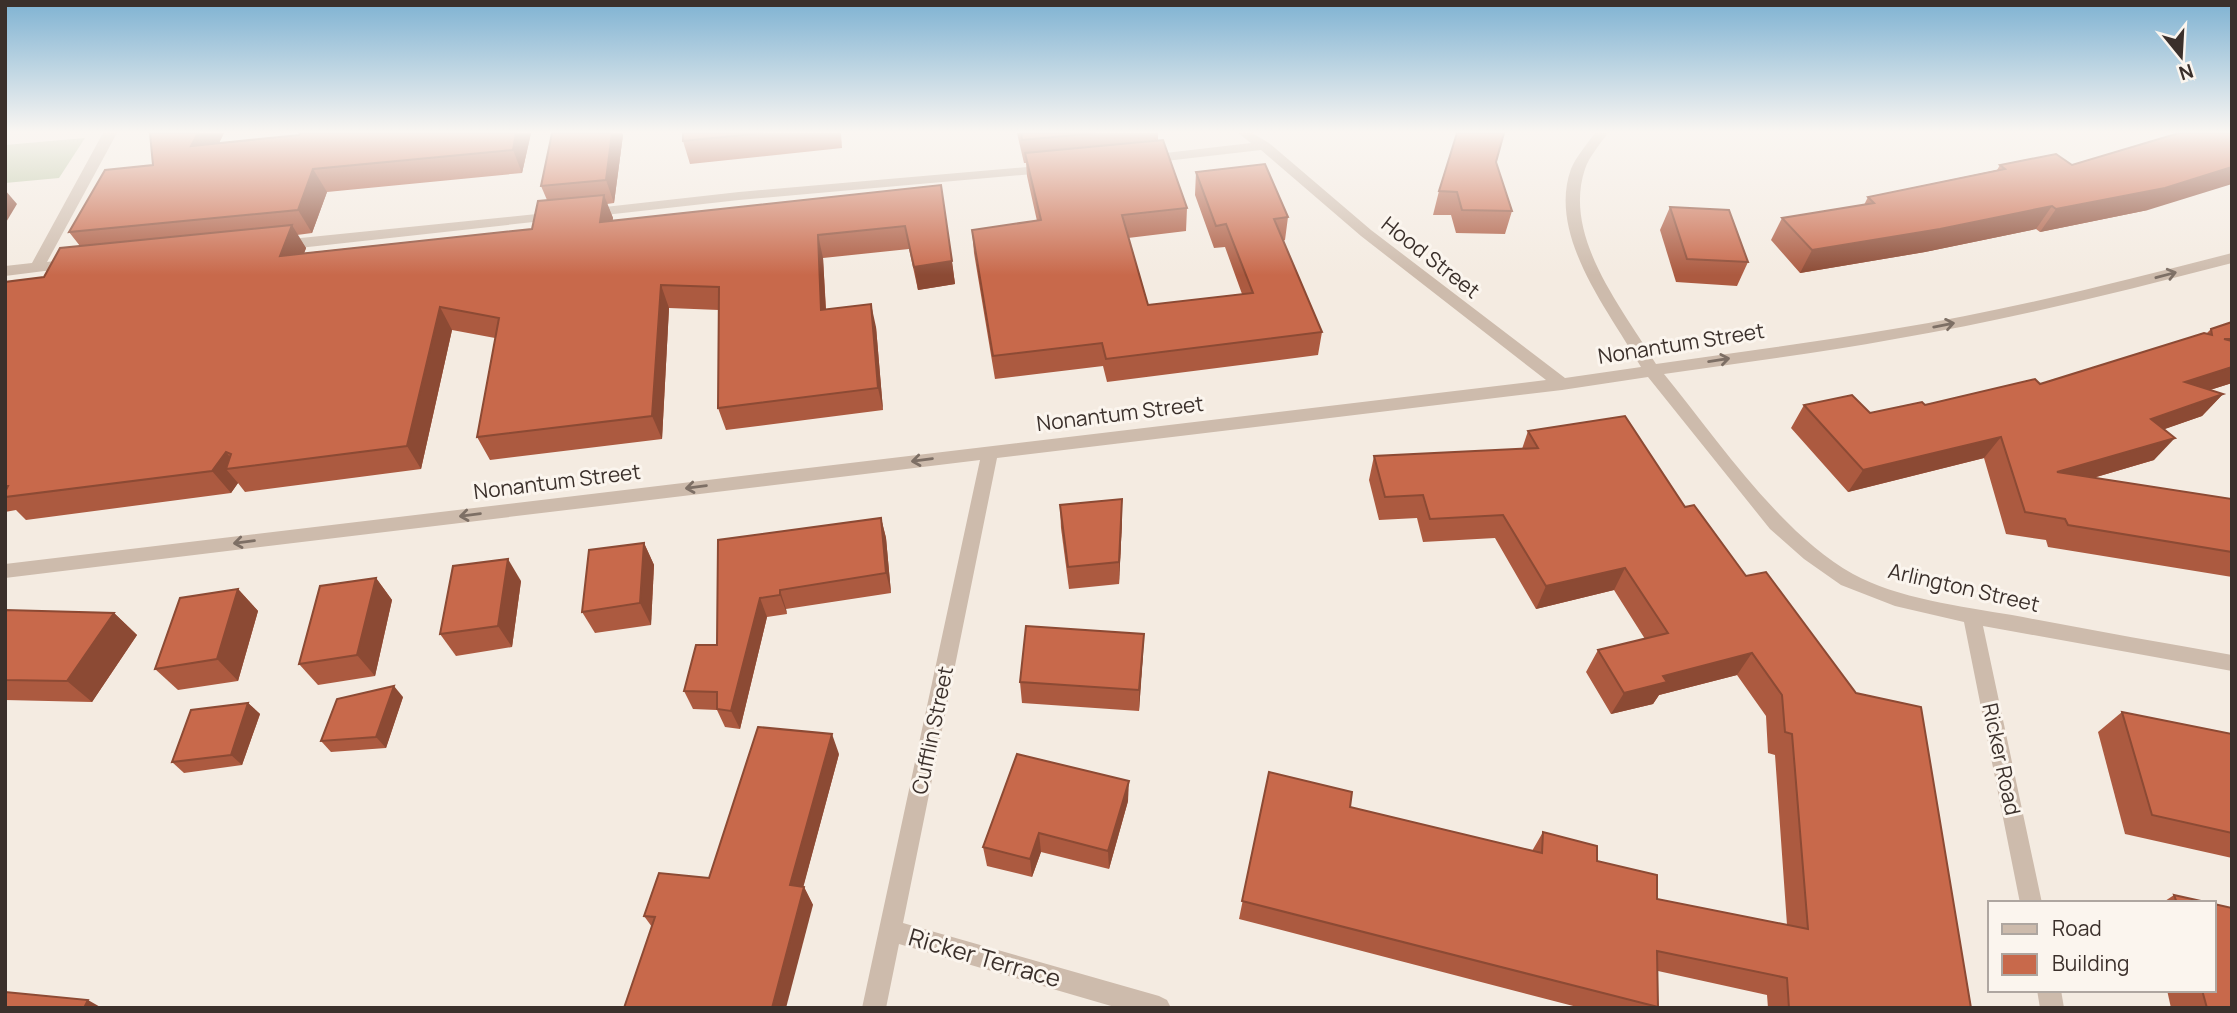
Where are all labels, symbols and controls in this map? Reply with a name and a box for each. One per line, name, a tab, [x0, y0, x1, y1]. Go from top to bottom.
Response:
north arrow	[2146, 21, 2216, 91]
text: N	[2176, 58, 2197, 87]
street label: Hood Street	[1376, 210, 1486, 304]
one-way arrow	[2154, 268, 2177, 281]
street label: Nonantum Street	[1596, 316, 1766, 370]
one-way arrow	[1932, 317, 1955, 331]
one-way arrow	[1707, 354, 1730, 367]
street label: Nonantum Street	[1035, 389, 1205, 437]
one-way arrow	[911, 453, 934, 466]
street label: Nonantum Street	[472, 457, 642, 505]
one-way arrow	[685, 481, 708, 494]
one-way arrow	[459, 508, 482, 521]
one-way arrow	[234, 535, 256, 548]
street label: Arlington Street	[1886, 556, 2042, 618]
street label: Cufflin Street	[905, 663, 959, 797]
street label: Ricker Road	[1976, 700, 2028, 818]
legend	[1988, 901, 2216, 992]
text: Road	[2052, 914, 2102, 942]
street label: Ricker Terrace	[905, 920, 1065, 994]
text: Building	[2052, 949, 2129, 977]

